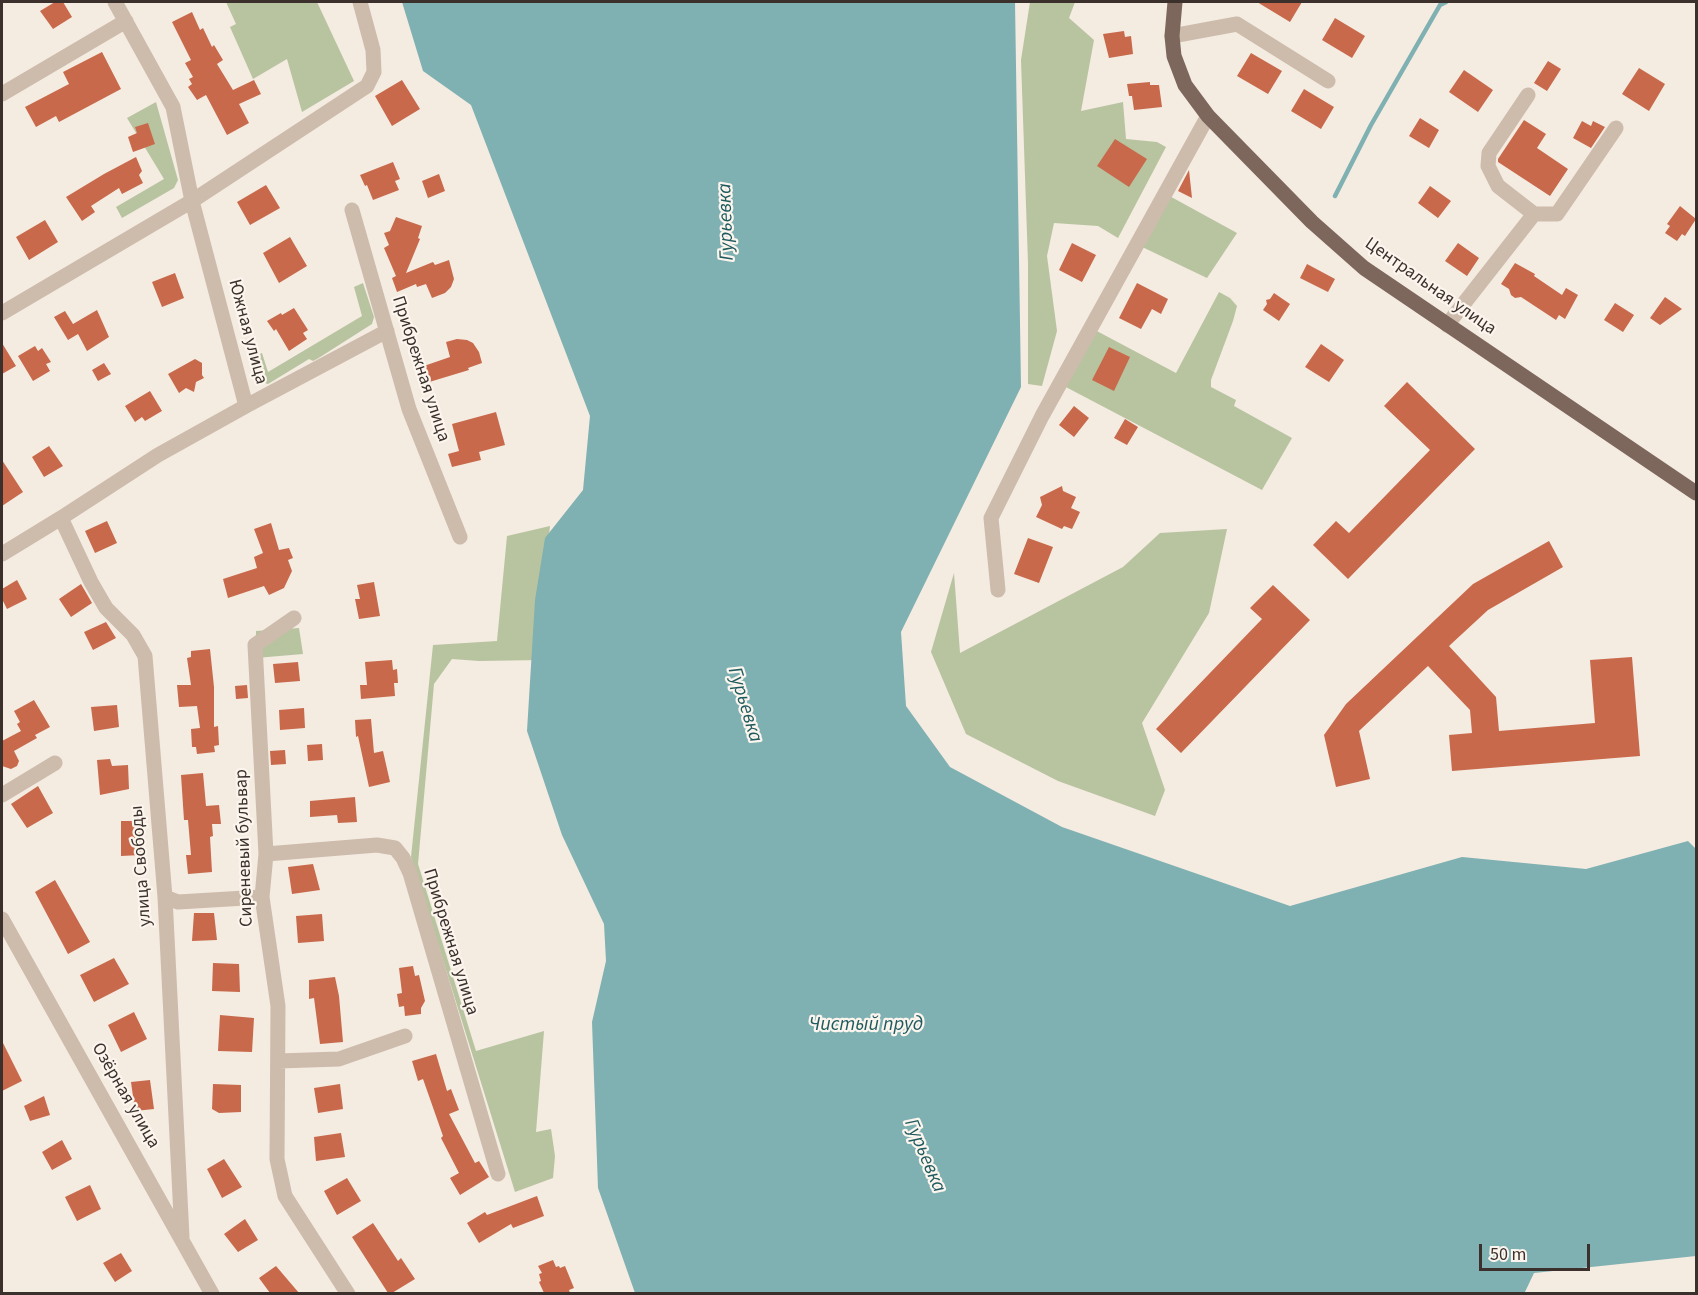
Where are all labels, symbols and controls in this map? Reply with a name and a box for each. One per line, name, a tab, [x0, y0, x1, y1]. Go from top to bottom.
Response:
water label: Гурьевка	[714, 183, 740, 261]
street label: Центральная улица	[1360, 234, 1500, 340]
street label: Южная улица	[223, 277, 271, 387]
street label: Прибрежная улица	[386, 293, 454, 445]
water label: Гурьевка	[721, 664, 767, 746]
street label: Сиреневый бульвар	[231, 769, 259, 927]
street label: улица Свободы	[127, 805, 157, 927]
street label: Прибрежная улица	[417, 866, 483, 1018]
water label: Чистый пруд	[809, 1014, 923, 1038]
street label: Озёрная улица	[86, 1039, 164, 1153]
water label: Гурьевка	[898, 1116, 950, 1196]
scale bar	[1482, 1232, 1593, 1270]
text: 50 m	[1490, 1242, 1526, 1267]

